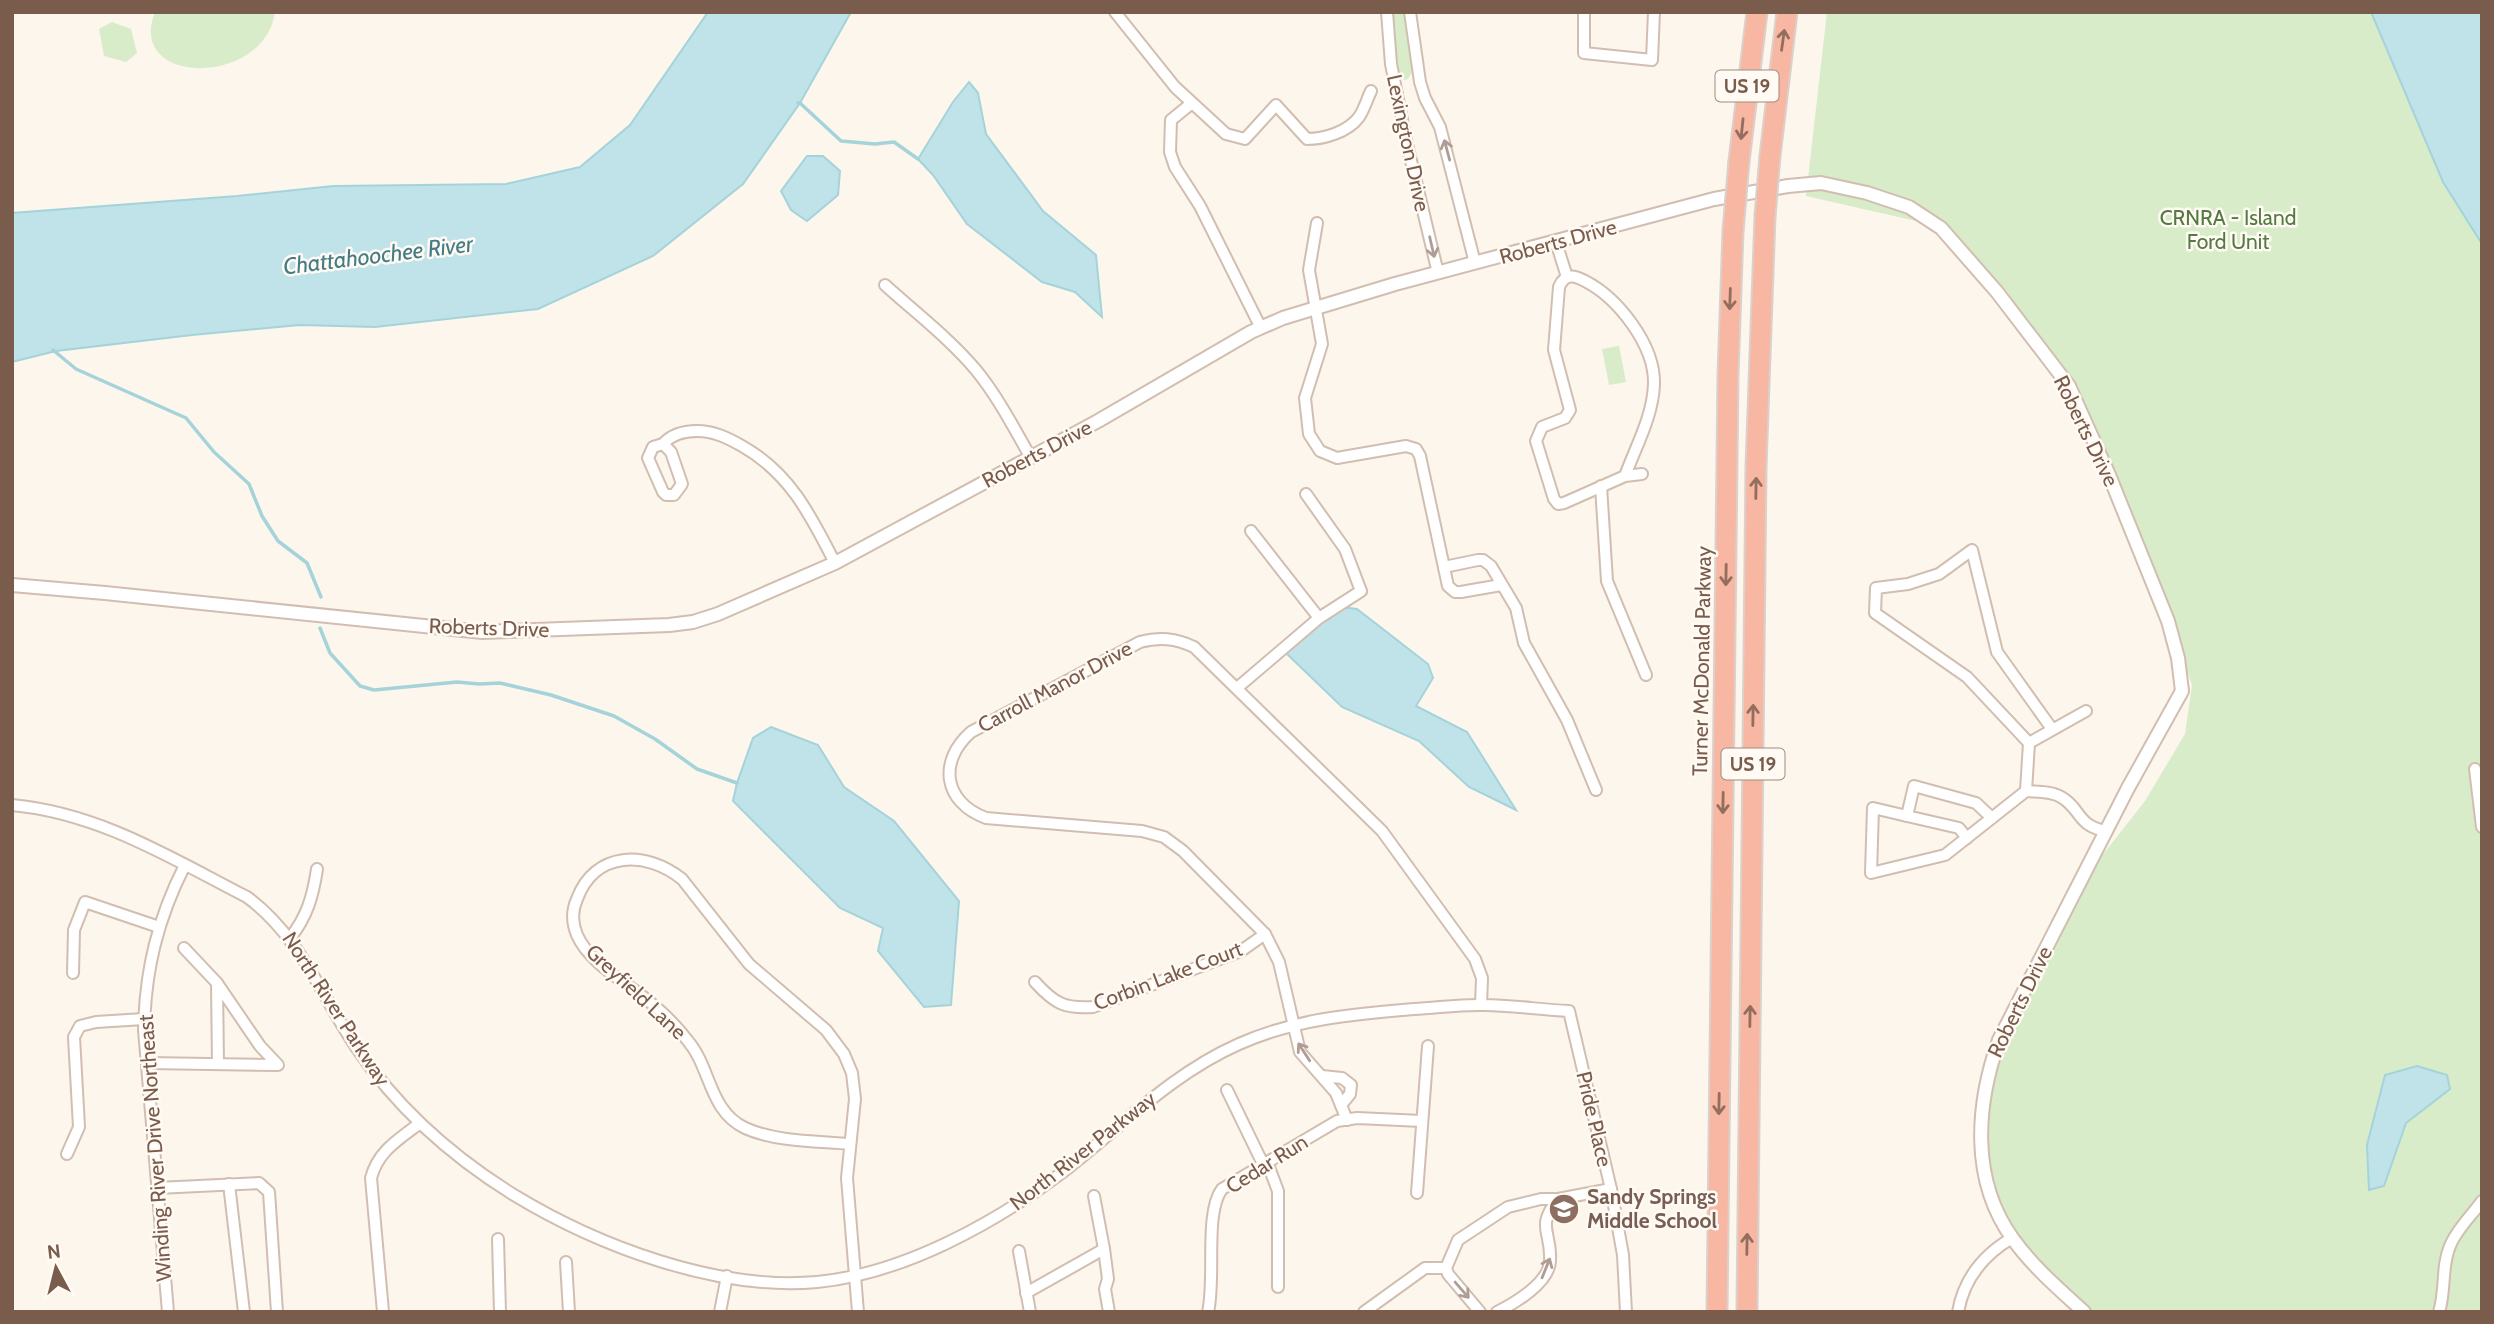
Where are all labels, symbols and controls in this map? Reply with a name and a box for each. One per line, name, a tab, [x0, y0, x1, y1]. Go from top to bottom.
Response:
one-way arrow	[1776, 29, 1789, 51]
road number: US 19	[1716, 71, 1778, 102]
street label: Lexington Drive	[1382, 72, 1435, 214]
one-way arrow	[1735, 117, 1748, 139]
one-way arrow	[1440, 139, 1453, 161]
park label: CRNRA - Island Ford Unit	[2160, 205, 2296, 254]
street label: Roberts Drive	[1496, 214, 1620, 269]
water label: Chattahoochee River	[282, 229, 475, 281]
one-way arrow	[1426, 235, 1439, 258]
one-way arrow	[1724, 287, 1737, 310]
street label: Roberts Drive	[2049, 371, 2124, 491]
street label: Roberts Drive	[978, 414, 1096, 493]
one-way arrow	[1749, 476, 1763, 499]
street label: Turner McDonald Parkway	[1687, 545, 1716, 776]
one-way arrow	[1719, 564, 1733, 587]
street label: Roberts Drive	[428, 613, 550, 642]
street label: Carroll Manor Drive	[973, 635, 1136, 738]
one-way arrow	[1747, 704, 1760, 727]
road number: US 19	[1722, 748, 1784, 779]
one-way arrow	[1716, 791, 1730, 814]
street label: North River Parkway	[277, 927, 396, 1091]
street label: Corbin Lake Court	[1090, 936, 1246, 1015]
street label: Greyfield Lane	[581, 939, 692, 1045]
street label: Roberts Drive	[1982, 942, 2057, 1061]
one-way arrow	[1743, 1005, 1757, 1028]
street label: Winding River Drive Northeast	[133, 1014, 176, 1282]
one-way arrow	[1296, 1043, 1311, 1062]
street label: Pride Place	[1571, 1069, 1618, 1169]
street label: North River Parkway	[1005, 1086, 1161, 1215]
one-way arrow	[1713, 1092, 1726, 1115]
street label: Cedar Run	[1221, 1129, 1312, 1198]
place label: Sandy Springs Middle School	[1587, 1184, 1718, 1233]
school or university icon: Sandy Springs Middle School	[1547, 1192, 1581, 1226]
one-way arrow	[1741, 1232, 1754, 1255]
north arrow	[21, 1233, 91, 1303]
text: N	[46, 1239, 62, 1264]
one-way arrow	[1540, 1258, 1553, 1279]
one-way arrow	[1454, 1281, 1470, 1299]

